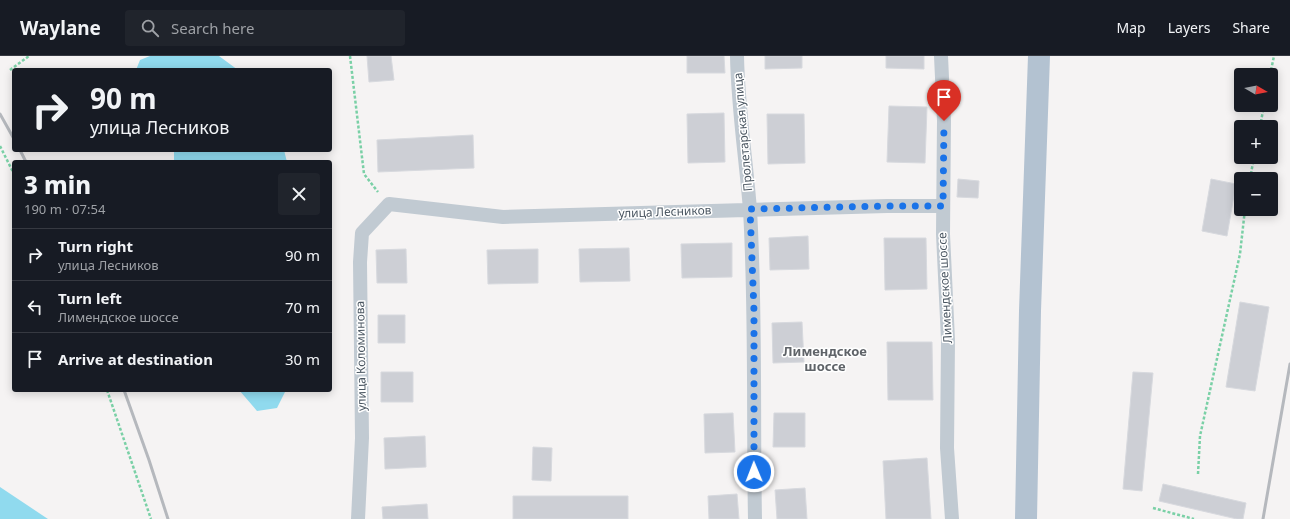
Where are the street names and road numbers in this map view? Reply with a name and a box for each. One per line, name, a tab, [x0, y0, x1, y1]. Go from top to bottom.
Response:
street label: Пролетарская улица	[729, 72, 756, 192]
street label: улица Лесников	[618, 201, 712, 222]
street label: Лимендское шоссе	[933, 232, 956, 344]
street label: улица Коломинова	[351, 301, 370, 411]

